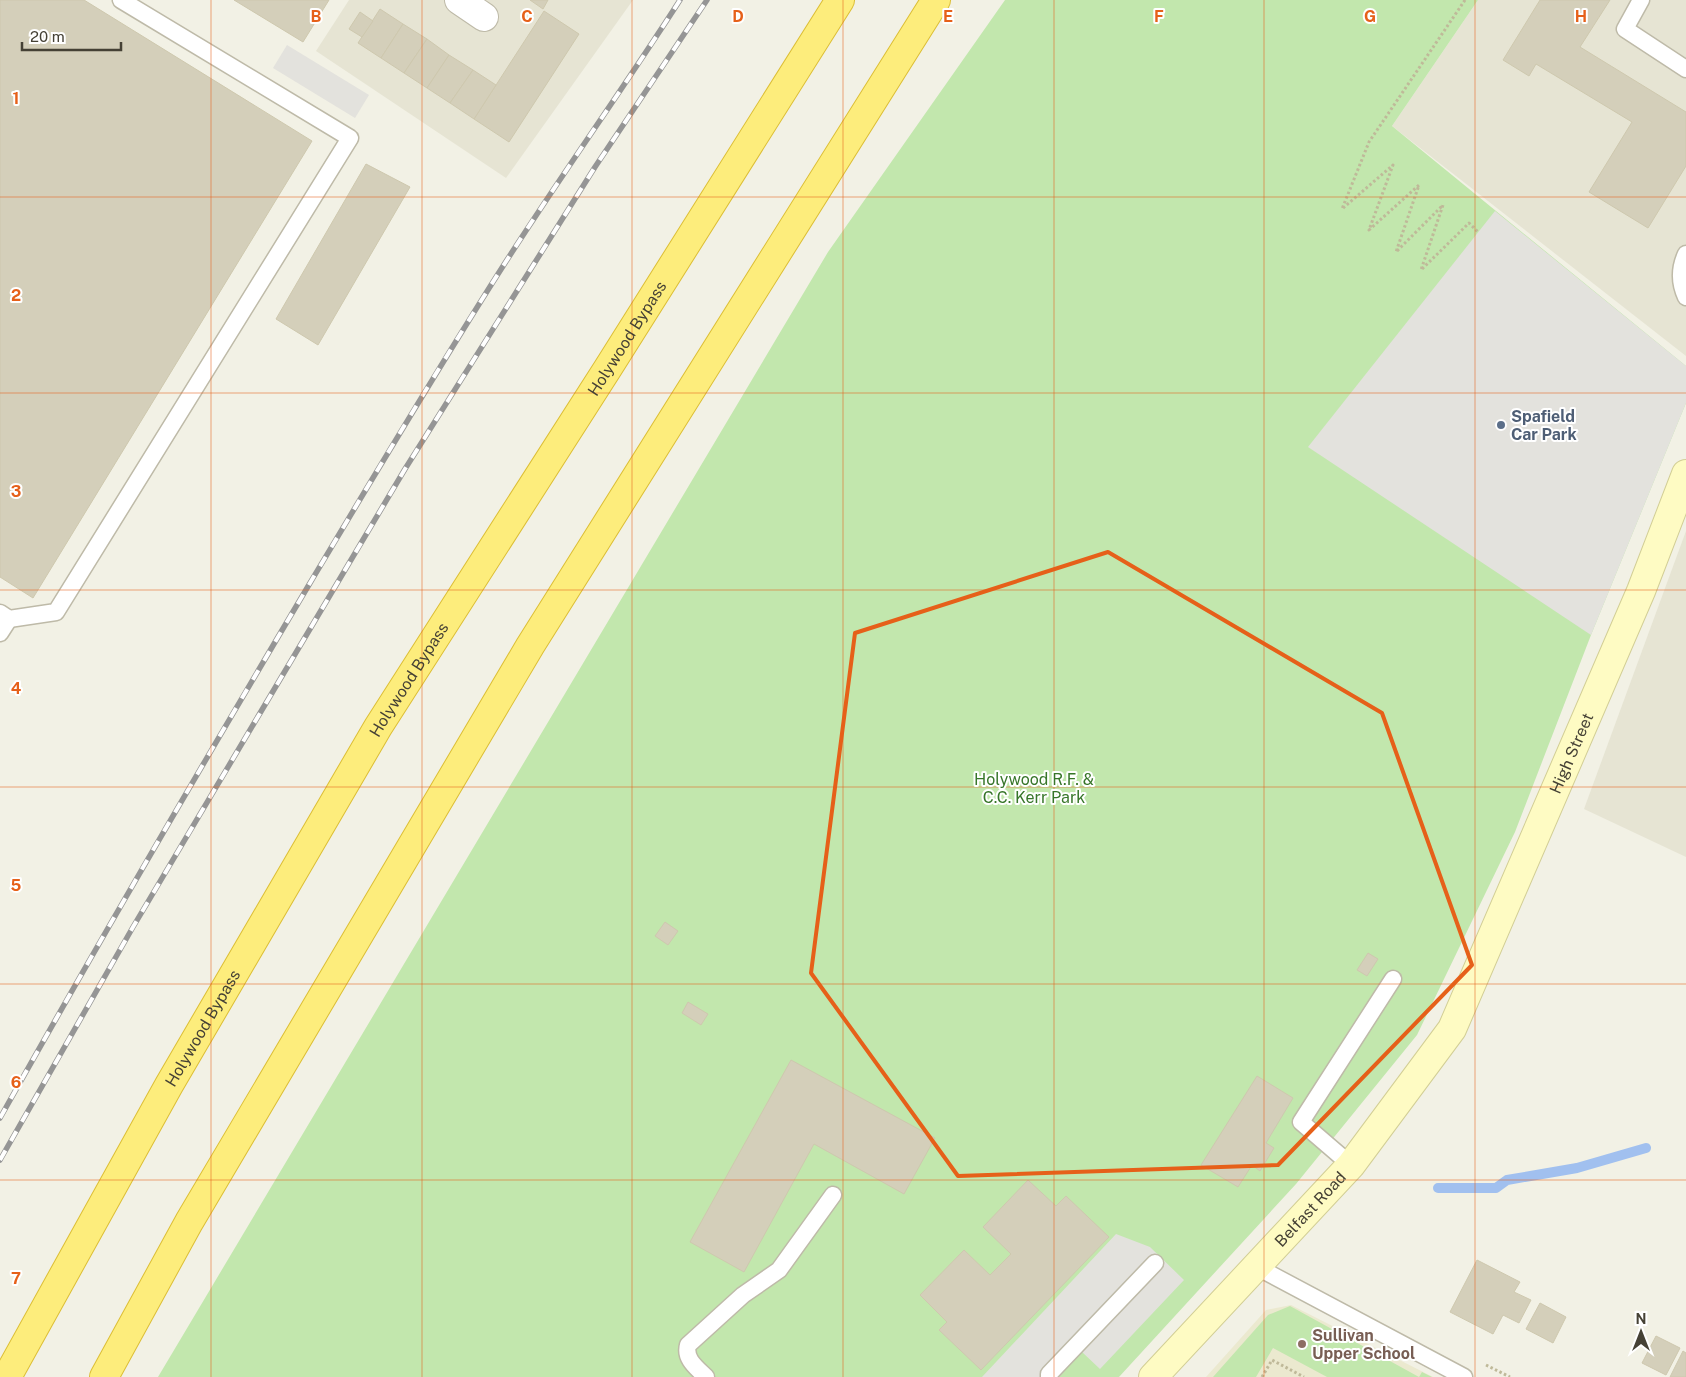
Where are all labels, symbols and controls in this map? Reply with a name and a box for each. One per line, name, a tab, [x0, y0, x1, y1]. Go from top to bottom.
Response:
text: B	[311, 7, 322, 26]
text: C	[521, 7, 533, 26]
text: D	[732, 7, 744, 26]
text: E	[943, 7, 953, 26]
text: F	[1154, 7, 1164, 26]
text: G	[1364, 7, 1376, 26]
text: H	[1575, 7, 1587, 26]
scale bar	[22, 20, 121, 52]
text: 20 m	[30, 28, 65, 45]
text: 1	[13, 89, 19, 108]
street label: Holywood Bypass	[584, 278, 670, 399]
text: 2	[11, 286, 21, 305]
place label: Spafield Car Park	[1511, 407, 1577, 444]
marker: Spafield Car Park	[1495, 419, 1507, 431]
text: 3	[11, 482, 21, 501]
street label: Holywood Bypass	[365, 619, 453, 740]
text: 4	[11, 679, 22, 698]
street label: High Street	[1546, 710, 1597, 797]
park label: Holywood R.F. & C.C. Kerr Park	[974, 770, 1094, 807]
text: 5	[11, 876, 22, 895]
street label: Holywood Bypass	[161, 966, 244, 1090]
text: 6	[11, 1073, 21, 1092]
street label: Belfast Road	[1271, 1168, 1350, 1251]
text: 7	[11, 1269, 21, 1288]
north arrow	[1616, 1307, 1666, 1357]
text: N	[1636, 1311, 1646, 1327]
place label: Sullivan Upper School	[1312, 1326, 1415, 1363]
marker: Sullivan Upper School	[1296, 1338, 1308, 1350]

